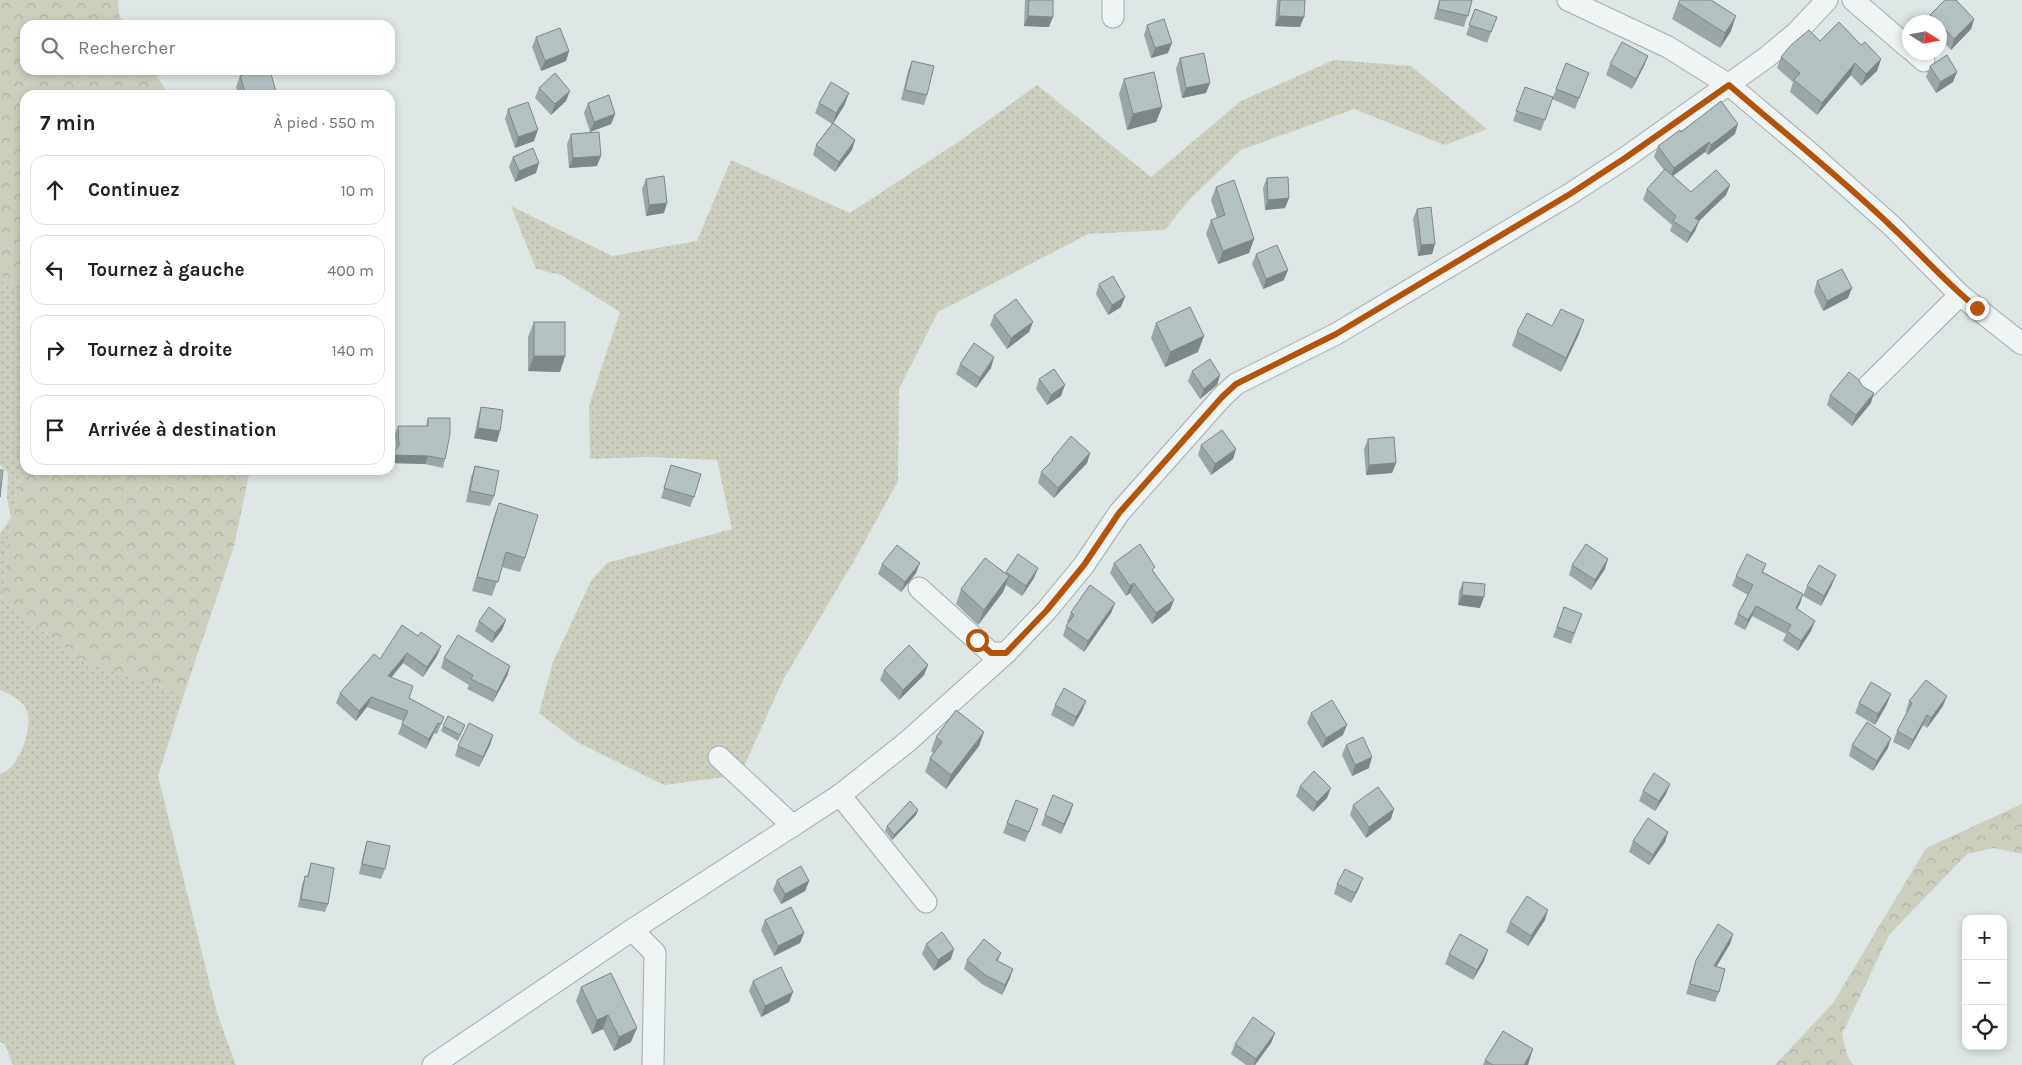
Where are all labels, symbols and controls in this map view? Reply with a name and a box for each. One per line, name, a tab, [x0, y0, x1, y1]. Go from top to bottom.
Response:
north arrow	[1902, 15, 1947, 60]
search box	[20, 20, 395, 75]
icon: search	[38, 34, 66, 62]
text: Rechercher	[78, 37, 175, 59]
text: 7 min	[40, 111, 96, 135]
text: À pied · 550 m	[273, 113, 375, 132]
icon: ahead	[41, 176, 69, 204]
text: Continuez	[88, 179, 180, 201]
text: 10 m	[340, 181, 374, 200]
icon: left	[41, 256, 69, 284]
text: Tournez à gauche	[88, 259, 245, 281]
text: 400 m	[327, 261, 374, 280]
route end	[1966, 297, 1989, 320]
icon: right	[41, 336, 69, 364]
text: Tournez à droite	[88, 339, 232, 361]
text: 140 m	[332, 341, 374, 360]
icon: arrive	[41, 416, 69, 444]
text: Arrivée à destination	[88, 419, 277, 441]
route start	[966, 629, 989, 652]
map controls	[1962, 915, 2007, 1050]
button: +	[1962, 915, 2007, 960]
button: −	[1962, 960, 2007, 1005]
button: locate	[1962, 1005, 2007, 1050]

